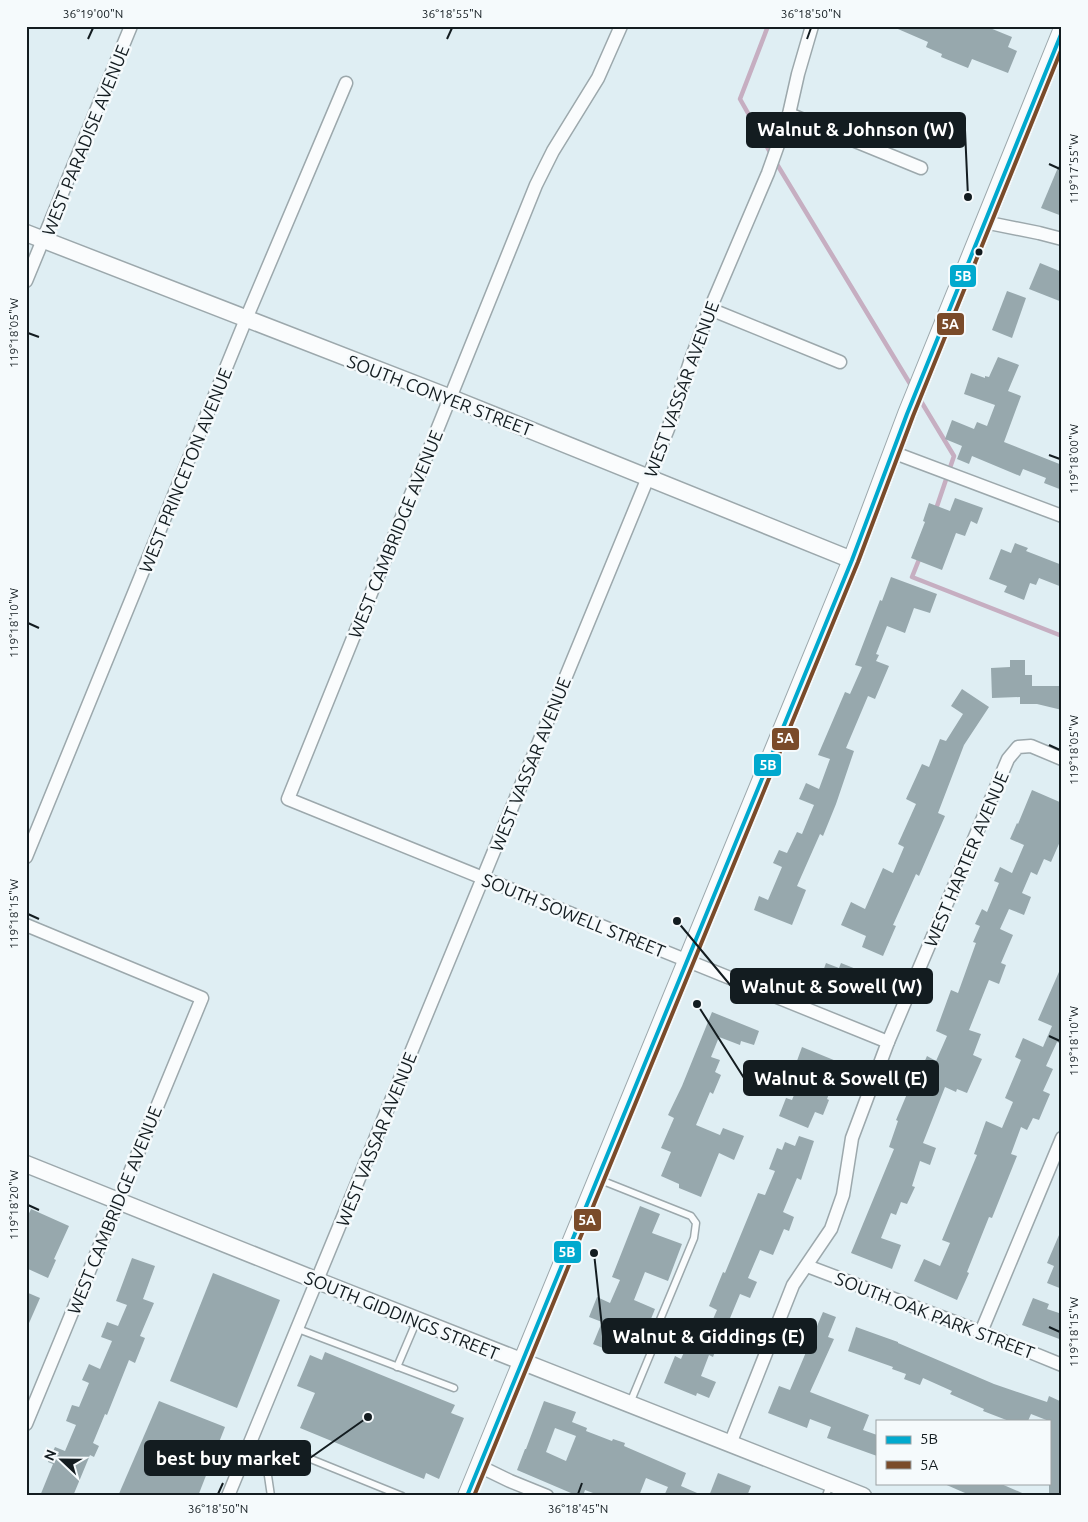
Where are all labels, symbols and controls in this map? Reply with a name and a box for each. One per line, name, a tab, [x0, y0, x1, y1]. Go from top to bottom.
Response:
text: 36°19'00"N	[63, 7, 123, 20]
text: 36°18'55"N	[422, 7, 482, 20]
text: 36°18'50"N	[781, 7, 841, 20]
street label: WEST PARADISE AVENUE	[38, 42, 132, 238]
callout: Walnut & Johnson (W)	[747, 113, 965, 147]
text: Walnut & Johnson (W)	[757, 118, 955, 140]
text: 119°17'55"W	[1067, 134, 1080, 204]
unlabelled marker	[974, 247, 984, 257]
line badge: 5B	[949, 264, 977, 288]
text: 5B	[954, 268, 972, 284]
text: 119°18'05"W	[7, 298, 20, 368]
street label: WEST VASSAR AVENUE	[640, 298, 722, 480]
line badge: 5A	[936, 312, 965, 336]
text: 5A	[941, 316, 959, 332]
street label: SOUTH CONYER STREET	[345, 350, 535, 440]
street label: WEST PRINCETON AVENUE	[135, 365, 235, 575]
text: 119°18'00"W	[1067, 424, 1080, 494]
street label: WEST CAMBRIDGE AVENUE	[344, 427, 446, 641]
text: 119°18'10"W	[7, 588, 20, 658]
street label: WEST VASSAR AVENUE	[486, 674, 574, 854]
text: 119°18'05"W	[1067, 715, 1080, 785]
line badge: 5A	[771, 727, 800, 751]
text: 5A	[776, 730, 794, 746]
line badge: 5B	[753, 753, 782, 777]
text: 5B	[759, 757, 777, 773]
street label: WEST HARTER AVENUE	[920, 768, 1012, 950]
street label: SOUTH SOWELL STREET	[479, 869, 669, 961]
text: 119°18'15"W	[7, 879, 20, 949]
callout: Walnut & Sowell (W)	[731, 969, 932, 1003]
text: Walnut & Sowell (W)	[741, 975, 923, 997]
text: 119°18'10"W	[1067, 1006, 1080, 1076]
street label: WEST VASSAR AVENUE	[332, 1049, 420, 1229]
callout: Walnut & Sowell (E)	[744, 1061, 938, 1095]
text: Walnut & Sowell (E)	[754, 1067, 928, 1089]
street label: WEST CAMBRIDGE AVENUE	[63, 1103, 165, 1317]
text: 119°18'20"W	[7, 1170, 20, 1240]
line badge: 5A	[573, 1208, 602, 1232]
text: 5A	[578, 1212, 596, 1228]
line badge: 5B	[553, 1240, 582, 1264]
text: 5B	[558, 1244, 576, 1260]
street label: SOUTH GIDDINGS STREET	[302, 1267, 502, 1363]
street label: SOUTH OAK PARK STREET	[833, 1268, 1037, 1362]
text: 119°18'15"W	[1067, 1297, 1080, 1367]
callout: Walnut & Giddings (E)	[603, 1319, 816, 1353]
text: Walnut & Giddings (E)	[613, 1325, 805, 1347]
legend	[876, 1420, 1050, 1484]
text: 5B	[920, 1430, 938, 1447]
north arrow	[38, 1434, 88, 1484]
callout: best buy market	[145, 1441, 310, 1475]
text: N	[41, 1447, 59, 1463]
text: best buy market	[156, 1447, 300, 1469]
text: 5A	[920, 1456, 938, 1473]
text: 36°18'50"N	[188, 1502, 248, 1515]
text: 36°18'45"N	[548, 1502, 608, 1515]

